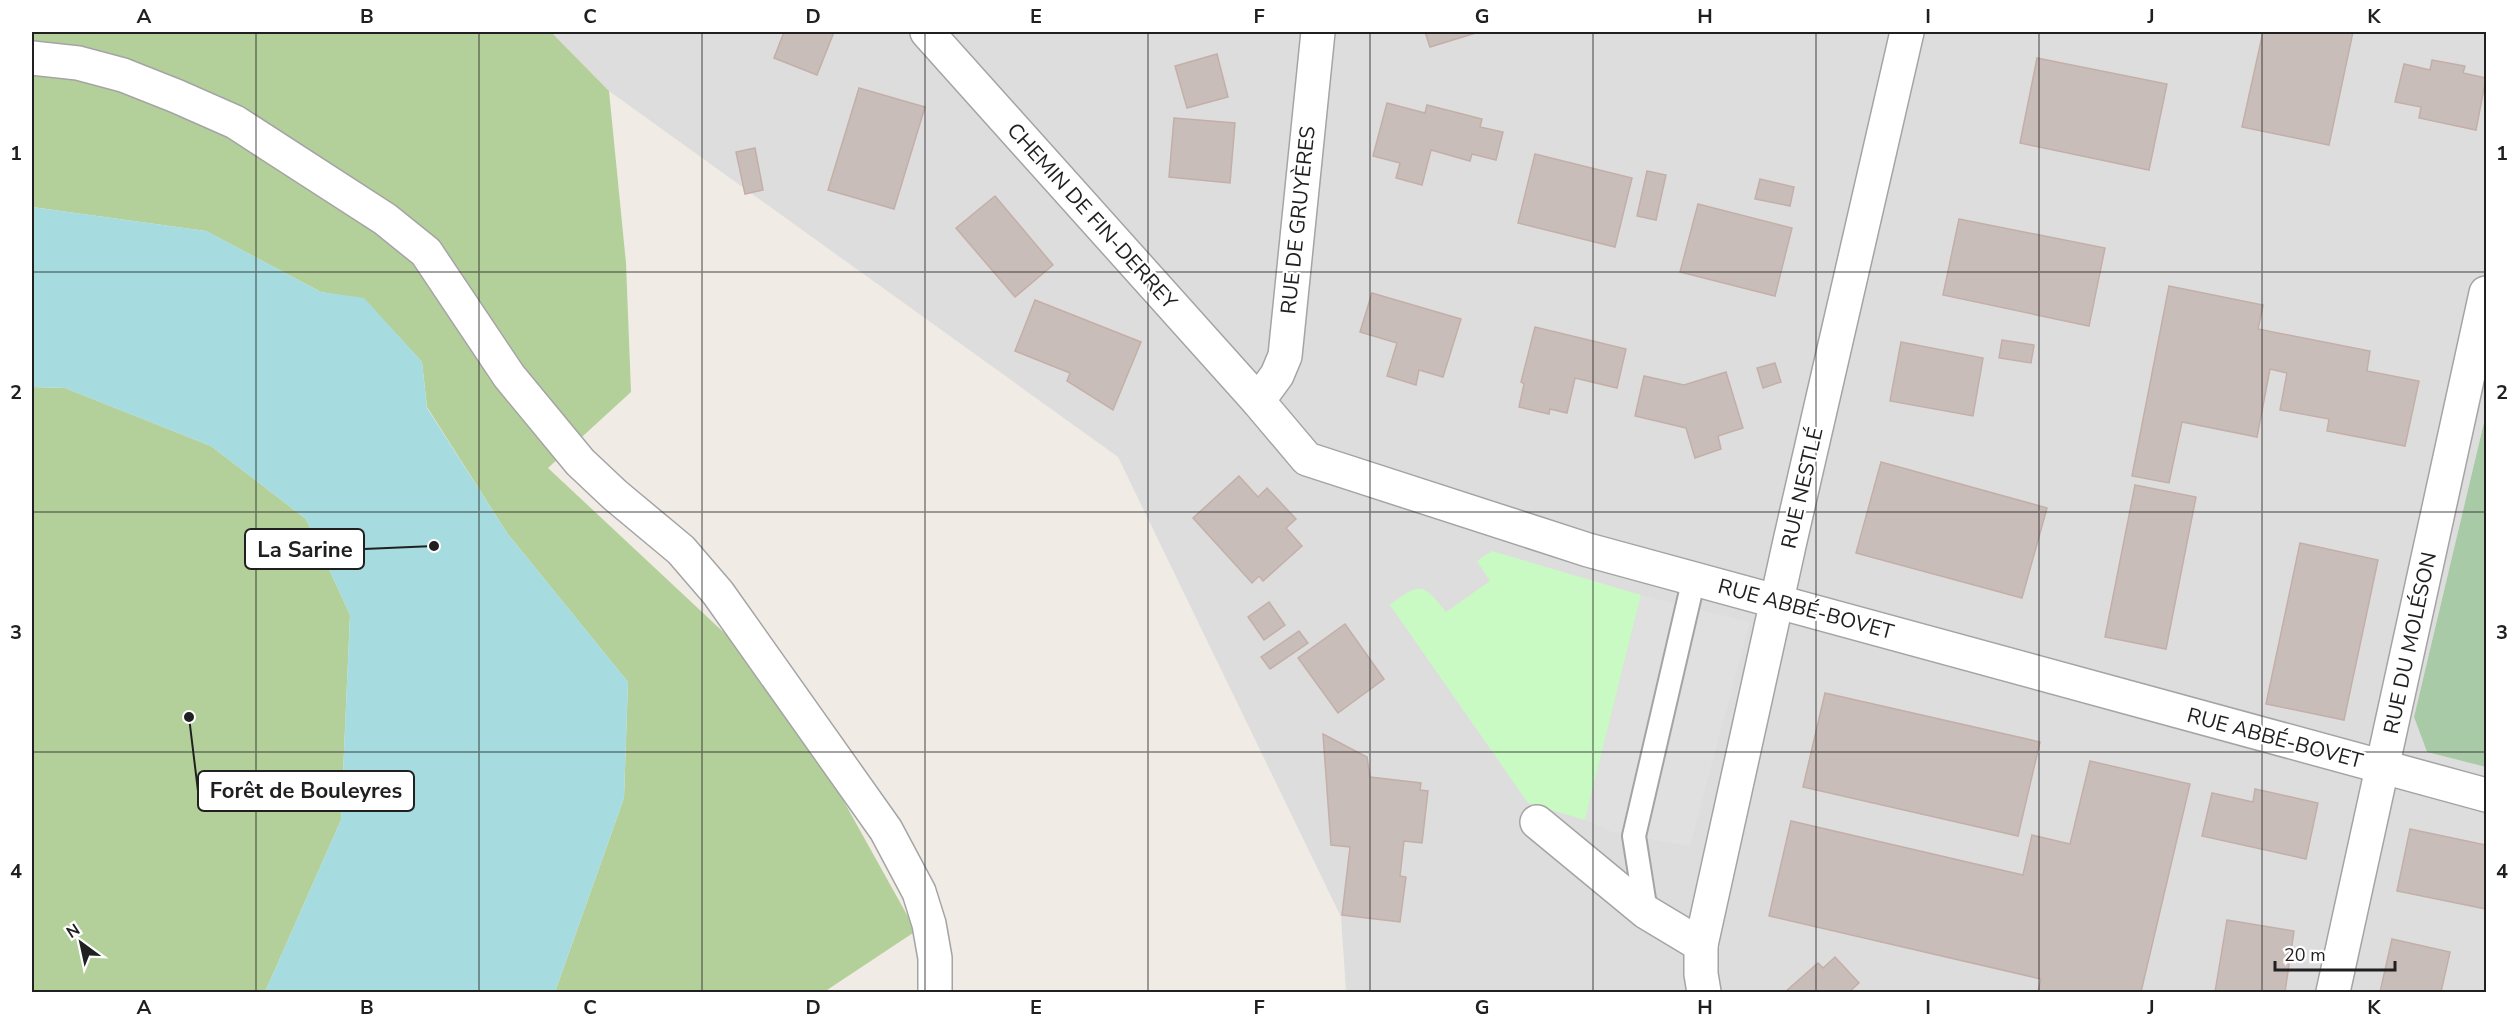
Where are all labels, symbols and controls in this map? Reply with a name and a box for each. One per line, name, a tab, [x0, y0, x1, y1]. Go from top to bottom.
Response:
text: A	[137, 3, 152, 30]
text: B	[360, 3, 374, 30]
text: C	[583, 3, 597, 30]
text: D	[805, 3, 821, 30]
text: E	[1030, 3, 1042, 30]
text: F	[1253, 3, 1265, 30]
text: G	[1475, 3, 1489, 30]
text: H	[1697, 3, 1713, 30]
text: I	[1925, 3, 1931, 30]
text: J	[2146, 3, 2155, 30]
text: K	[2367, 3, 2381, 30]
street label: CHEMIN DE FIN-DERREY	[1001, 117, 1184, 316]
street label: RUE DE GRUYÈRES	[1274, 125, 1322, 315]
text: 1	[10, 140, 22, 167]
text: 1	[2496, 140, 2508, 167]
text: 2	[10, 379, 22, 406]
text: 2	[2496, 379, 2508, 406]
street label: RUE NESTLÉ	[1774, 425, 1830, 551]
callout: La Sarine	[245, 529, 364, 569]
text: La Sarine	[257, 535, 353, 565]
street label: RUE DU MOLÉSON	[2377, 549, 2443, 737]
street label: RUE ABBÉ-BOVET	[1715, 572, 1897, 646]
text: 3	[10, 619, 22, 646]
text: 3	[2496, 619, 2508, 646]
street label: RUE ABBÉ-BOVET	[2184, 701, 2366, 775]
callout: Forêt de Bouleyres	[198, 771, 414, 811]
text: Forêt de Bouleyres	[210, 776, 402, 806]
text: 4	[10, 858, 22, 885]
text: 4	[2496, 858, 2508, 885]
north arrow	[51, 913, 111, 973]
text: N	[62, 919, 84, 944]
scale bar	[2275, 934, 2395, 972]
text: 20 m	[2284, 943, 2326, 967]
text: A	[137, 994, 152, 1021]
text: B	[360, 994, 374, 1021]
text: C	[583, 994, 597, 1021]
text: D	[805, 994, 821, 1021]
text: E	[1030, 994, 1042, 1021]
text: F	[1253, 994, 1265, 1021]
text: G	[1475, 994, 1489, 1021]
text: H	[1697, 994, 1713, 1021]
text: I	[1925, 994, 1931, 1021]
text: J	[2146, 994, 2155, 1021]
text: K	[2367, 994, 2381, 1021]

